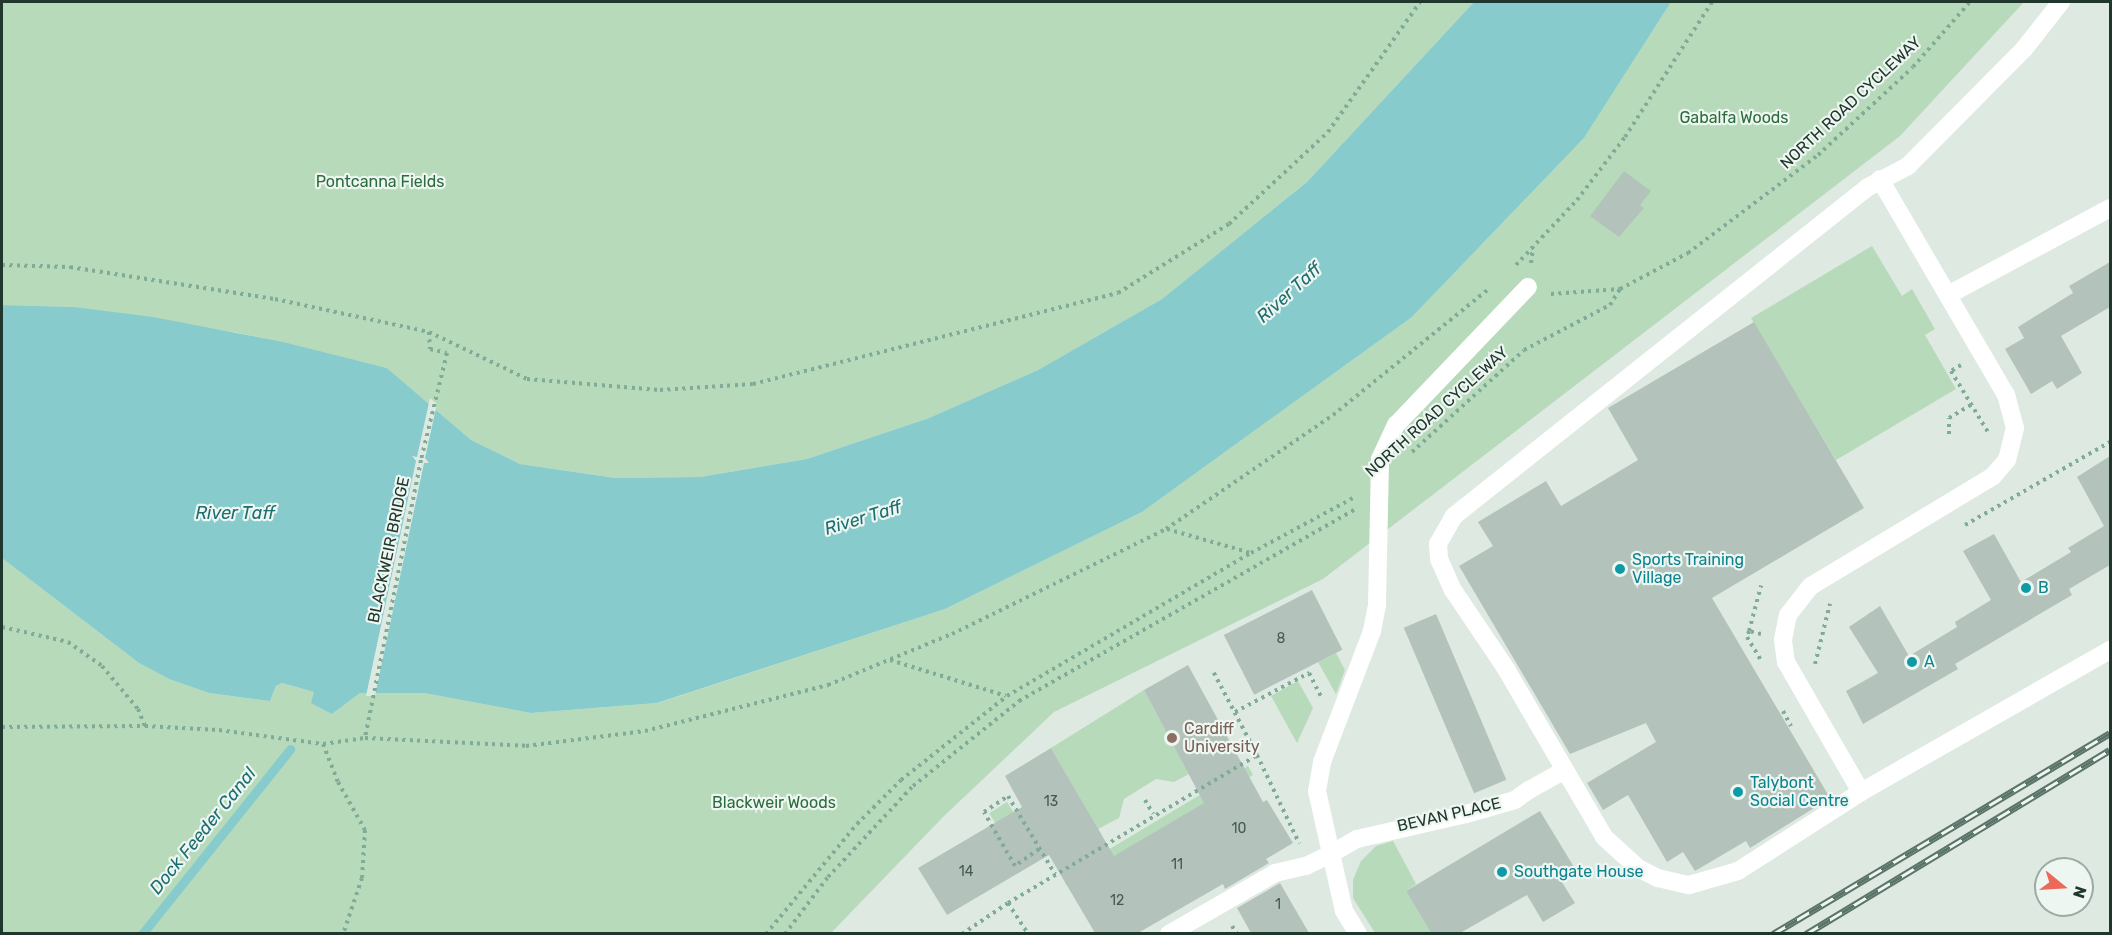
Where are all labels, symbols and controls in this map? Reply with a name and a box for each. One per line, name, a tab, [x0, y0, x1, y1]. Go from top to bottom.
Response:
street label: NORTH ROAD CYCLEWAY	[1777, 33, 1925, 173]
park label: Gabalfa Woods	[1679, 108, 1789, 128]
park label: Pontcanna Fields	[316, 172, 444, 192]
water label: River Taff	[1252, 258, 1326, 328]
street label: NORTH ROAD CYCLEWAY	[1362, 343, 1512, 481]
street label: BLACKWEIR BRIDGE	[364, 475, 414, 625]
water label: River Taff	[821, 496, 905, 540]
water label: River Taff	[195, 502, 275, 524]
place label: Sports Training Village	[1632, 550, 1745, 588]
marker: Sports Training Village	[1613, 562, 1627, 576]
place label: B	[2038, 578, 2049, 598]
marker: B	[2019, 581, 2033, 595]
house number: 8	[1277, 631, 1285, 647]
place label: A	[1924, 652, 1935, 672]
marker: A	[1905, 655, 1919, 669]
place label: Cardiff University	[1184, 719, 1260, 757]
marker: Cardiff University	[1165, 731, 1179, 745]
water label: Dock Feeder Canal	[145, 763, 261, 899]
place label: Talybont Social Centre	[1750, 773, 1849, 811]
marker: Talybont Social Centre	[1731, 785, 1745, 799]
park label: Blackweir Woods	[712, 793, 836, 813]
house number: 13	[1044, 794, 1058, 810]
street label: BEVAN PLACE	[1395, 794, 1503, 836]
house number: 10	[1232, 821, 1246, 837]
house number: 11	[1171, 857, 1183, 873]
north arrow	[2034, 857, 2094, 917]
place label: Southgate House	[1514, 862, 1644, 882]
house number: 14	[959, 864, 973, 880]
marker: Southgate House	[1495, 865, 1509, 879]
text: N	[2069, 884, 2091, 901]
house number: 12	[1110, 893, 1124, 909]
house number: 1	[1275, 897, 1281, 913]

